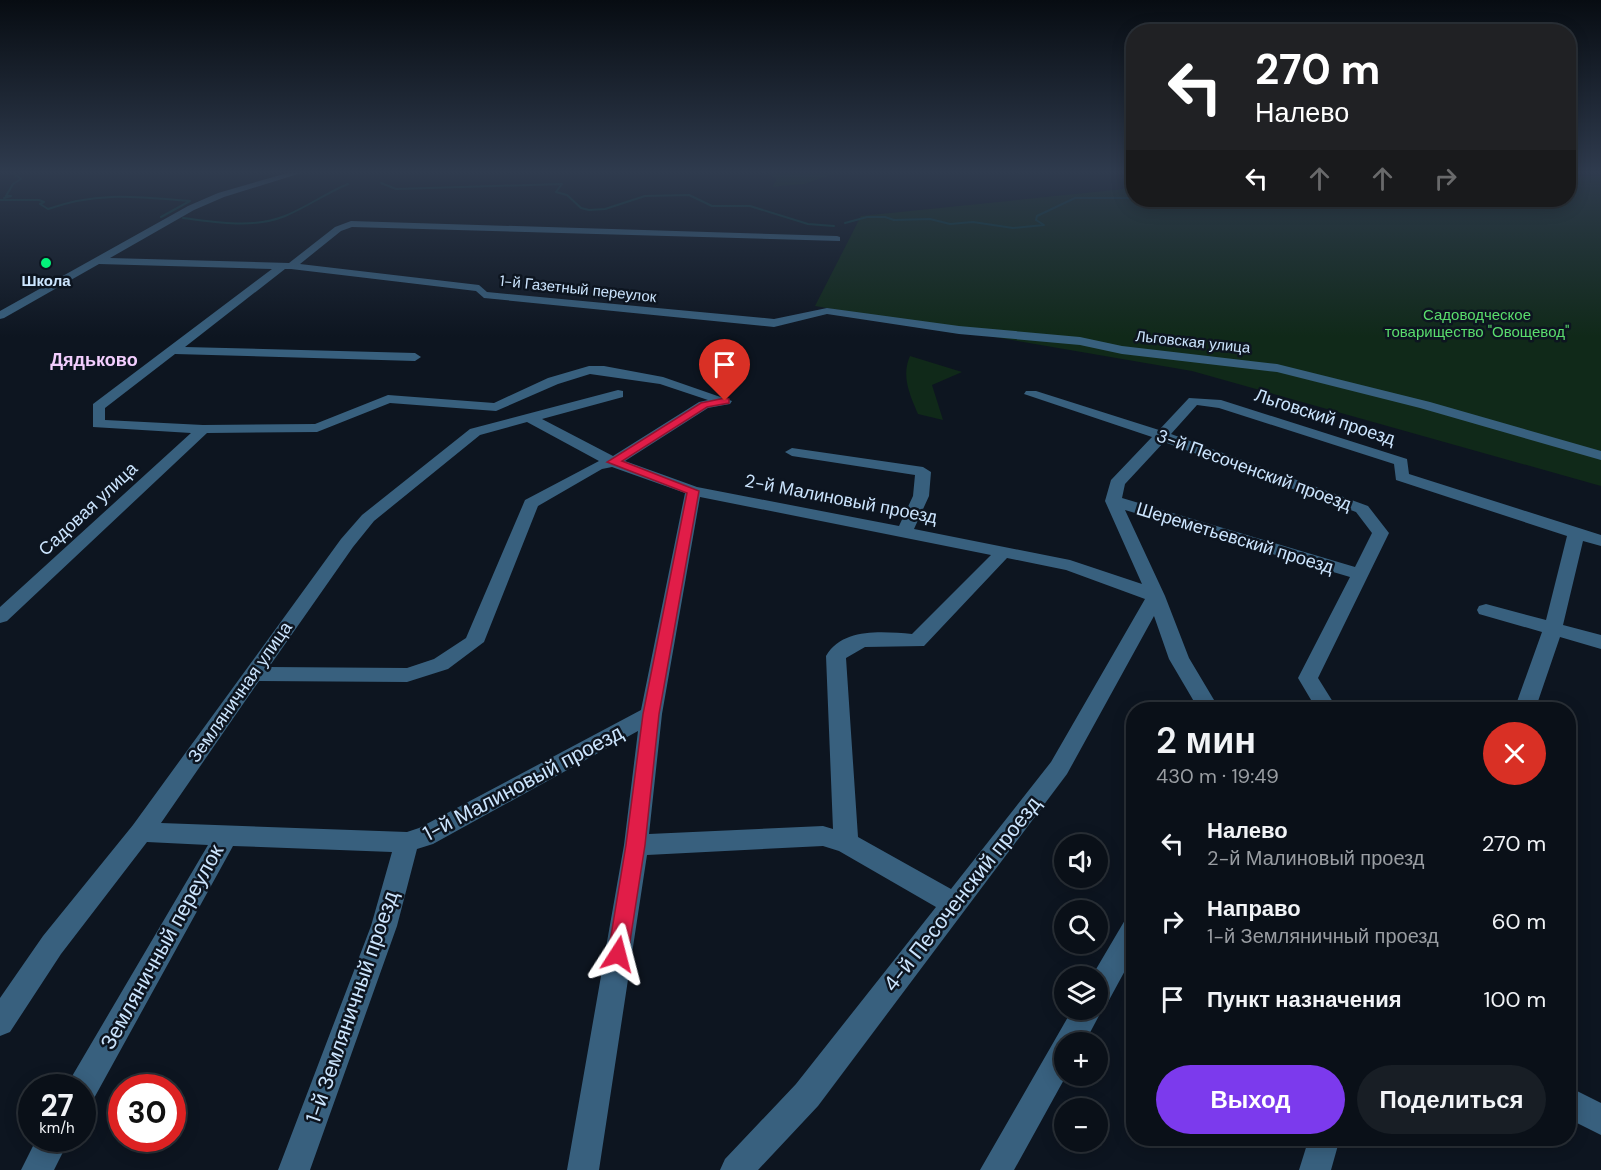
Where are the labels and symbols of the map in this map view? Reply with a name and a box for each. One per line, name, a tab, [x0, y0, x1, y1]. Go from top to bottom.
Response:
marker: Школа	[39, 256, 53, 270]
place label: Школа	[21, 271, 71, 291]
street label: 1-й Газетный переулок	[499, 271, 658, 307]
park label: Садоводческое товарищество "Овощевод"	[1385, 305, 1569, 342]
street label: Льговская улица	[1135, 326, 1252, 358]
pin	[699, 339, 750, 401]
district label: Дядьково	[50, 348, 138, 372]
street label: Льговский проезд	[1252, 383, 1399, 451]
street label: 3-й Песоченский проезд	[1153, 424, 1355, 517]
street label: Садовая улица	[33, 456, 143, 561]
street label: 2-й Малиновый проезд	[743, 469, 940, 530]
street label: Шереметьевский проезд	[1134, 497, 1337, 580]
street label: Земляничная улица	[182, 616, 298, 767]
street label: 1-й Малиновый проезд	[418, 718, 628, 848]
street label: 4-й Песоченский проезд	[877, 791, 1047, 997]
street label: Земляничный переулок	[94, 839, 230, 1054]
street label: 1-й Земляничный проезд	[299, 887, 405, 1127]
position arrow	[586, 922, 650, 986]
speed limit sign: 30	[108, 1074, 186, 1152]

